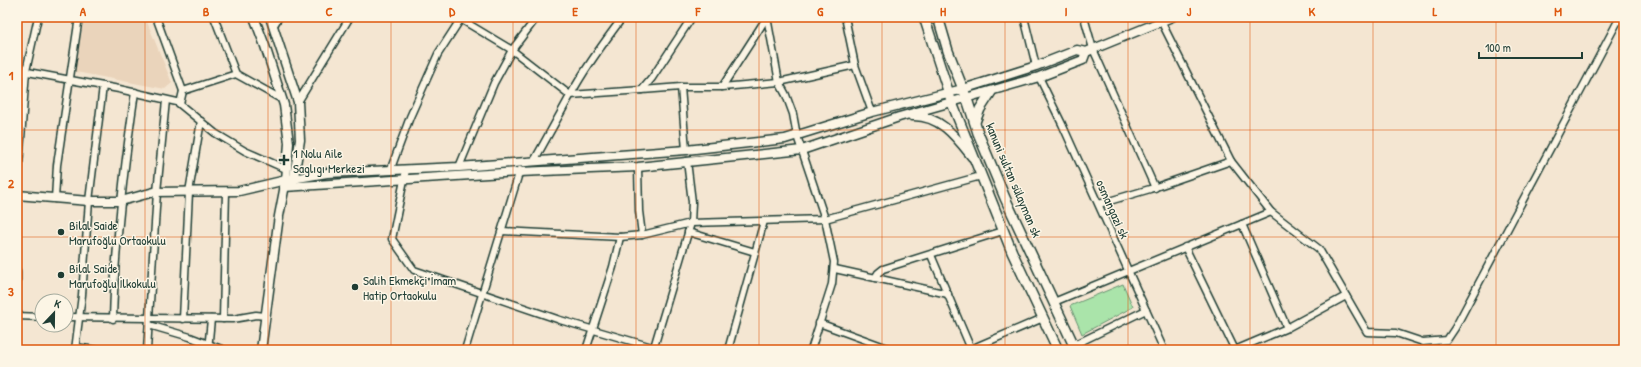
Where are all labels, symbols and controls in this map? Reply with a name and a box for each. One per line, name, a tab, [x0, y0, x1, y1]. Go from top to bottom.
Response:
text: A	[80, 2, 87, 20]
text: B	[203, 2, 210, 20]
text: C	[325, 2, 333, 20]
text: D	[449, 2, 456, 20]
text: E	[572, 2, 578, 20]
text: F	[695, 2, 702, 20]
text: G	[817, 2, 824, 20]
text: H	[940, 2, 946, 20]
text: I	[1064, 2, 1068, 20]
text: J	[1187, 2, 1192, 20]
text: K	[1309, 2, 1316, 20]
text: L	[1433, 2, 1438, 20]
text: M	[1554, 2, 1562, 20]
scale bar	[1479, 34, 1582, 60]
text: 100 m	[1485, 39, 1511, 56]
text: 1	[9, 66, 14, 84]
street label: kanuni sultan sülayman sk	[982, 120, 1047, 241]
place label: 1 Nolu Aile Saglıgı Merkezi	[293, 144, 365, 177]
marker: 1 Nolu Aile Saglıgı Merkezi	[278, 154, 290, 166]
text: 2	[8, 174, 15, 192]
street label: osmangazi sk	[1092, 177, 1134, 242]
place label: Bilal Saide Marufoğlu Ortaokulu	[69, 216, 166, 249]
marker: Bilal Saide Marufoğlu Ortaokulu	[56, 227, 66, 237]
place label: Bilal Saide Marufoğlu İlkokulu	[69, 259, 156, 292]
marker: Bilal Saide Marufoğlu İlkokulu	[56, 270, 66, 280]
place label: Salih Ekmekçi İmam Hatip Ortaokulu	[363, 271, 456, 304]
text: 3	[8, 282, 14, 300]
marker: Salih Ekmekçi İmam Hatip Ortaokulu	[350, 282, 360, 292]
north arrow	[34, 293, 74, 333]
text: K	[52, 296, 63, 311]

